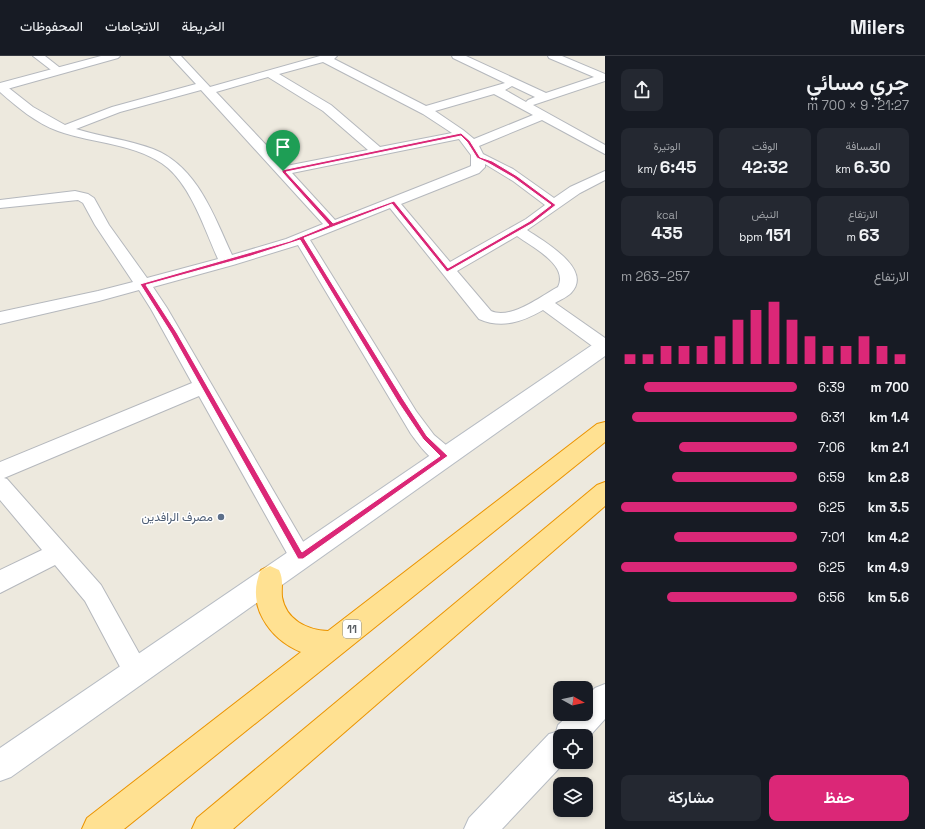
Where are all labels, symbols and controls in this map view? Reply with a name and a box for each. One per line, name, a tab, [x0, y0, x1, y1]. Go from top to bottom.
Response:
text: Milers	[850, 15, 905, 40]
text: المحفوظات	[20, 17, 83, 35]
text: الاتجاهات	[105, 17, 159, 35]
text: الخريطة	[181, 17, 225, 35]
text: جري مسائي	[806, 68, 909, 96]
button: share	[621, 69, 663, 111]
text: 21:27 · 9 × 700 m	[807, 97, 909, 114]
pin	[266, 130, 300, 171]
icon: arrive	[272, 136, 294, 158]
text: الوتيرة	[654, 139, 680, 153]
text: الوقت	[752, 139, 778, 153]
text: المسافة	[846, 139, 880, 153]
text: 6:45	[660, 156, 696, 178]
text: 42:32	[742, 156, 788, 178]
text: 6.30	[854, 156, 891, 178]
text: /km	[638, 162, 660, 176]
text: km	[835, 162, 854, 176]
text: النبض	[751, 207, 779, 221]
text: الارتفاع	[848, 207, 878, 221]
text: kcal	[656, 208, 678, 222]
text: 435	[651, 222, 683, 244]
text: 151	[766, 224, 791, 246]
text: 63	[859, 224, 880, 246]
text: bpm	[739, 230, 766, 244]
text: m	[846, 230, 859, 244]
text: 257–263 m	[621, 268, 690, 285]
text: الارتفاع	[874, 268, 909, 285]
text: 6:39	[818, 379, 845, 396]
text: 700 m	[871, 379, 909, 396]
text: 6:31	[821, 409, 845, 426]
text: 1.4 km	[869, 409, 909, 426]
text: 7:06	[818, 439, 845, 456]
text: 2.1 km	[870, 439, 909, 456]
text: 6:59	[818, 469, 845, 486]
text: 2.8 km	[868, 469, 909, 486]
text: 6:25	[818, 499, 845, 516]
text: 3.5 km	[868, 499, 909, 516]
place label: مصرف الرافدين	[141, 509, 213, 525]
marker: مصرف الرافدين	[216, 512, 226, 522]
text: 7:01	[821, 529, 845, 546]
text: 4.2 km	[867, 529, 909, 546]
text: 6:25	[818, 559, 845, 576]
text: 4.9 km	[867, 559, 909, 576]
text: 6:56	[818, 589, 845, 606]
text: 5.6 km	[868, 589, 909, 606]
road number: 11	[343, 620, 361, 638]
north arrow	[553, 681, 593, 721]
map controls	[553, 681, 593, 817]
button: locate	[553, 729, 593, 769]
button: مشاركة	[621, 775, 761, 821]
button: حفظ	[769, 775, 909, 821]
button: layers	[553, 777, 593, 817]

